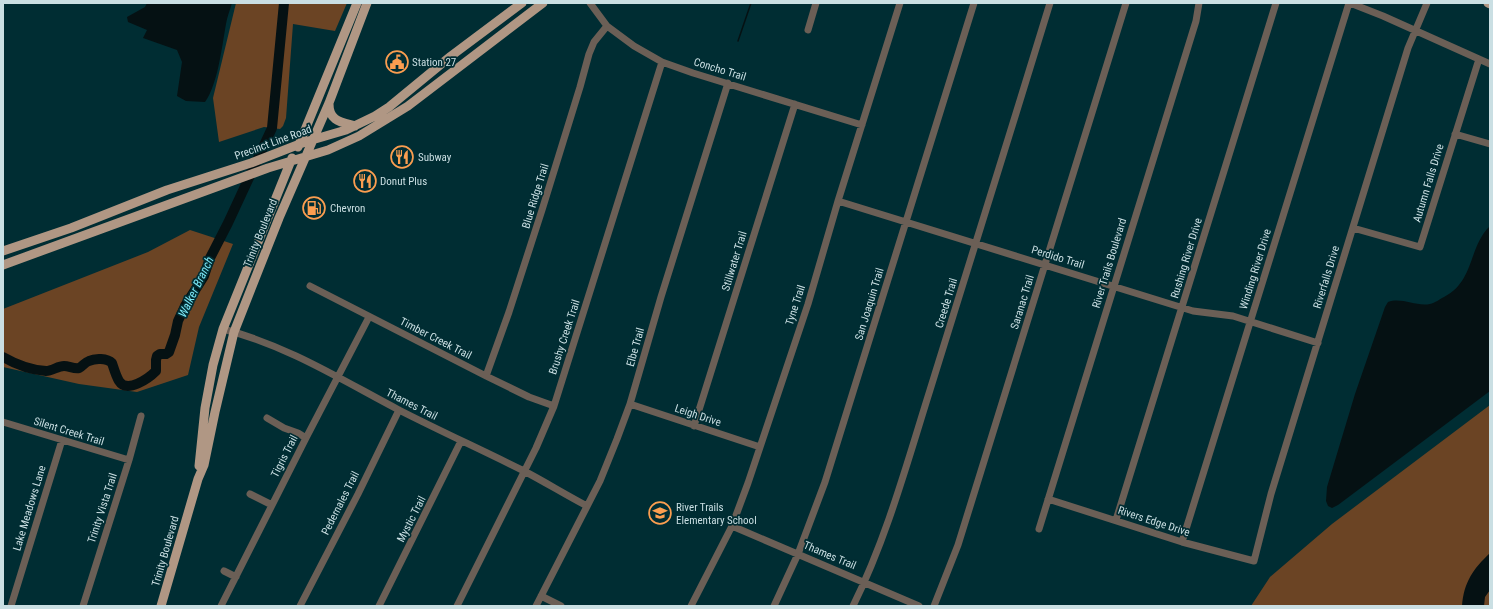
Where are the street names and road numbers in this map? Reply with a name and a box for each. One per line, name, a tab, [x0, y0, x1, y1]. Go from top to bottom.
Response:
street label: Concho Trail	[692, 55, 748, 84]
street label: Precinct Line Road	[233, 122, 314, 162]
street label: Autumn Falls Drive	[1410, 142, 1447, 224]
street label: Blue Ridge Trail	[519, 162, 551, 230]
street label: Trinity Boulevard	[241, 197, 280, 269]
street label: Rushing River Drive	[1168, 216, 1205, 300]
street label: River Trails Boulevard	[1090, 217, 1129, 310]
street label: Winding River Drive	[1237, 227, 1274, 311]
street label: Stillwater Trail	[719, 230, 750, 293]
street label: Perdido Trail	[1030, 243, 1086, 272]
street label: Riverfalls Drive	[1311, 244, 1342, 310]
street label: San Joaquin Trail	[852, 267, 887, 342]
street label: Saranac Trail	[1008, 273, 1037, 331]
street label: Creede Trail	[933, 277, 960, 330]
street label: Tyne Trail	[783, 283, 808, 327]
street label: Brushy Creek Trail	[546, 298, 583, 376]
street label: Timber Creek Trail	[398, 315, 474, 362]
street label: Elbe Trail	[624, 326, 647, 368]
street label: Thames Trail	[384, 386, 440, 423]
street label: Leigh Drive	[673, 402, 723, 429]
street label: Silent Creek Trail	[32, 415, 106, 448]
street label: Tigris Trail	[268, 433, 301, 480]
street label: Lake Meadows Lane	[10, 464, 49, 552]
street label: Pedernales Trail	[319, 469, 362, 537]
street label: Trinity Vista Trail	[85, 472, 120, 545]
street label: Mystic Trail	[394, 494, 429, 544]
street label: Rivers Edge Drive	[1116, 504, 1191, 539]
street label: Trinity Boulevard	[149, 515, 182, 588]
street label: Thames Trail	[802, 539, 858, 572]

